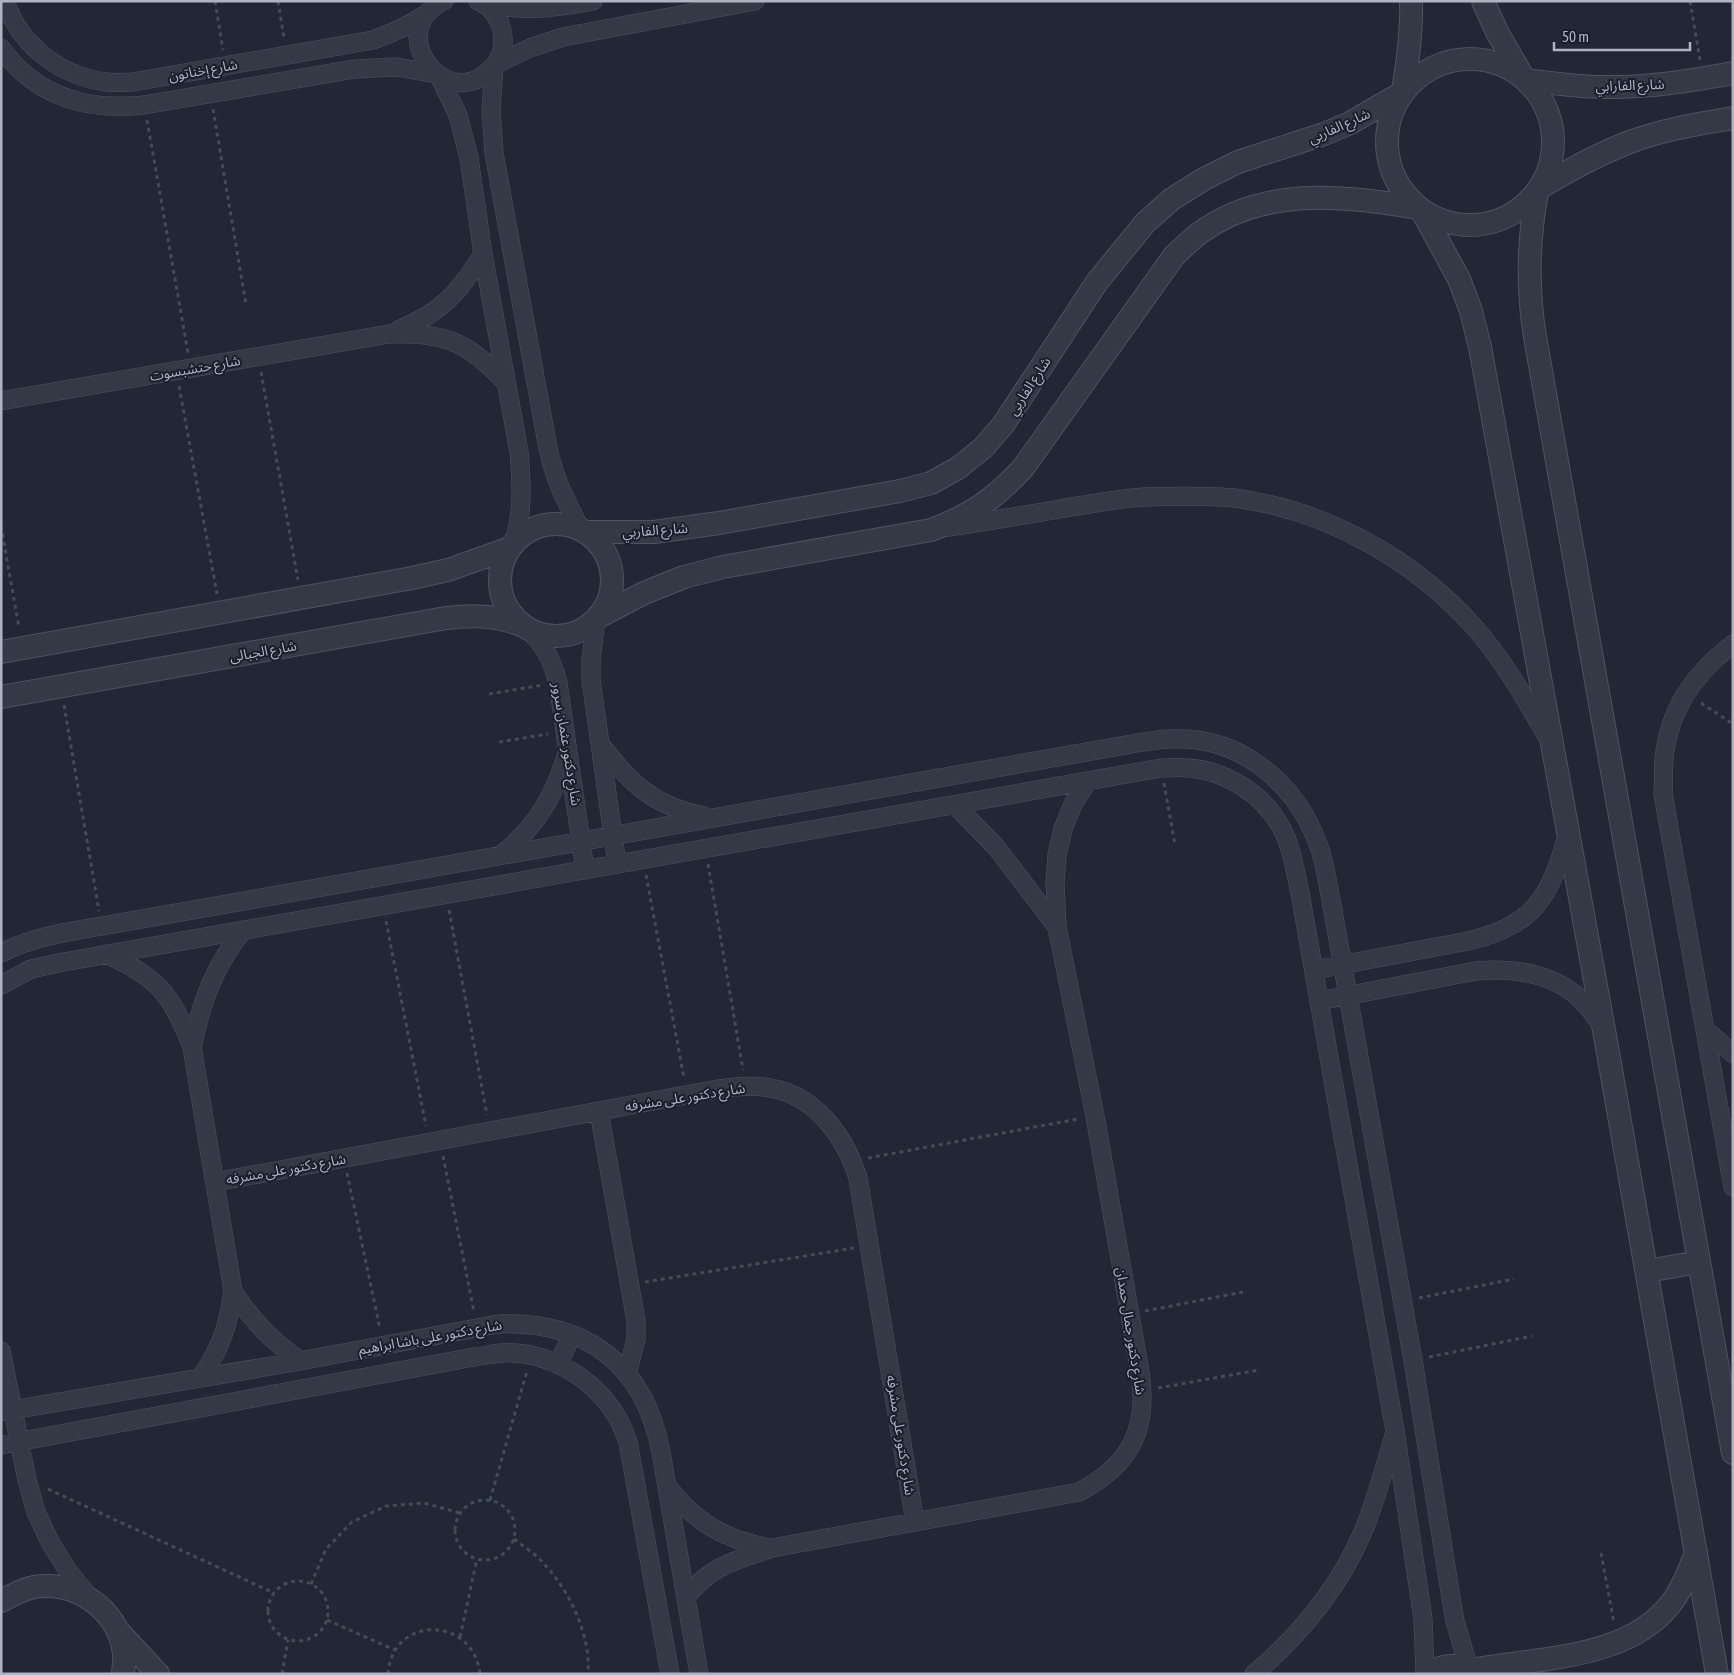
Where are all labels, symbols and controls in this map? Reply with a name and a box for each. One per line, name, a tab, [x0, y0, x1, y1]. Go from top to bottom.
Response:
scale bar	[1554, 20, 1690, 52]
text: 50 m	[1562, 28, 1589, 45]
street label: شارع إخناتون	[167, 56, 239, 87]
street label: شارع الفارابي	[1595, 76, 1665, 97]
street label: شارع الفاربي	[1306, 105, 1374, 150]
street label: شارع حتشبسوت	[148, 352, 242, 387]
street label: شارع الفاربي	[1004, 354, 1056, 420]
street label: شارع الفاربي	[622, 520, 689, 544]
street label: شارع الجبالى	[228, 637, 298, 668]
street label: شارع دكتور عثمان سرور	[546, 680, 585, 807]
street label: شارع دكتور على مشرفه	[624, 1080, 747, 1117]
street label: شارع دكتور على مشرفه	[225, 1151, 348, 1190]
street label: شارع دكتور جمال حمدان	[1110, 1266, 1149, 1397]
street label: شارع دكتور على باشا ابراهيم	[357, 1316, 504, 1360]
street label: شارع دكتور على مشرفه	[881, 1374, 918, 1497]

